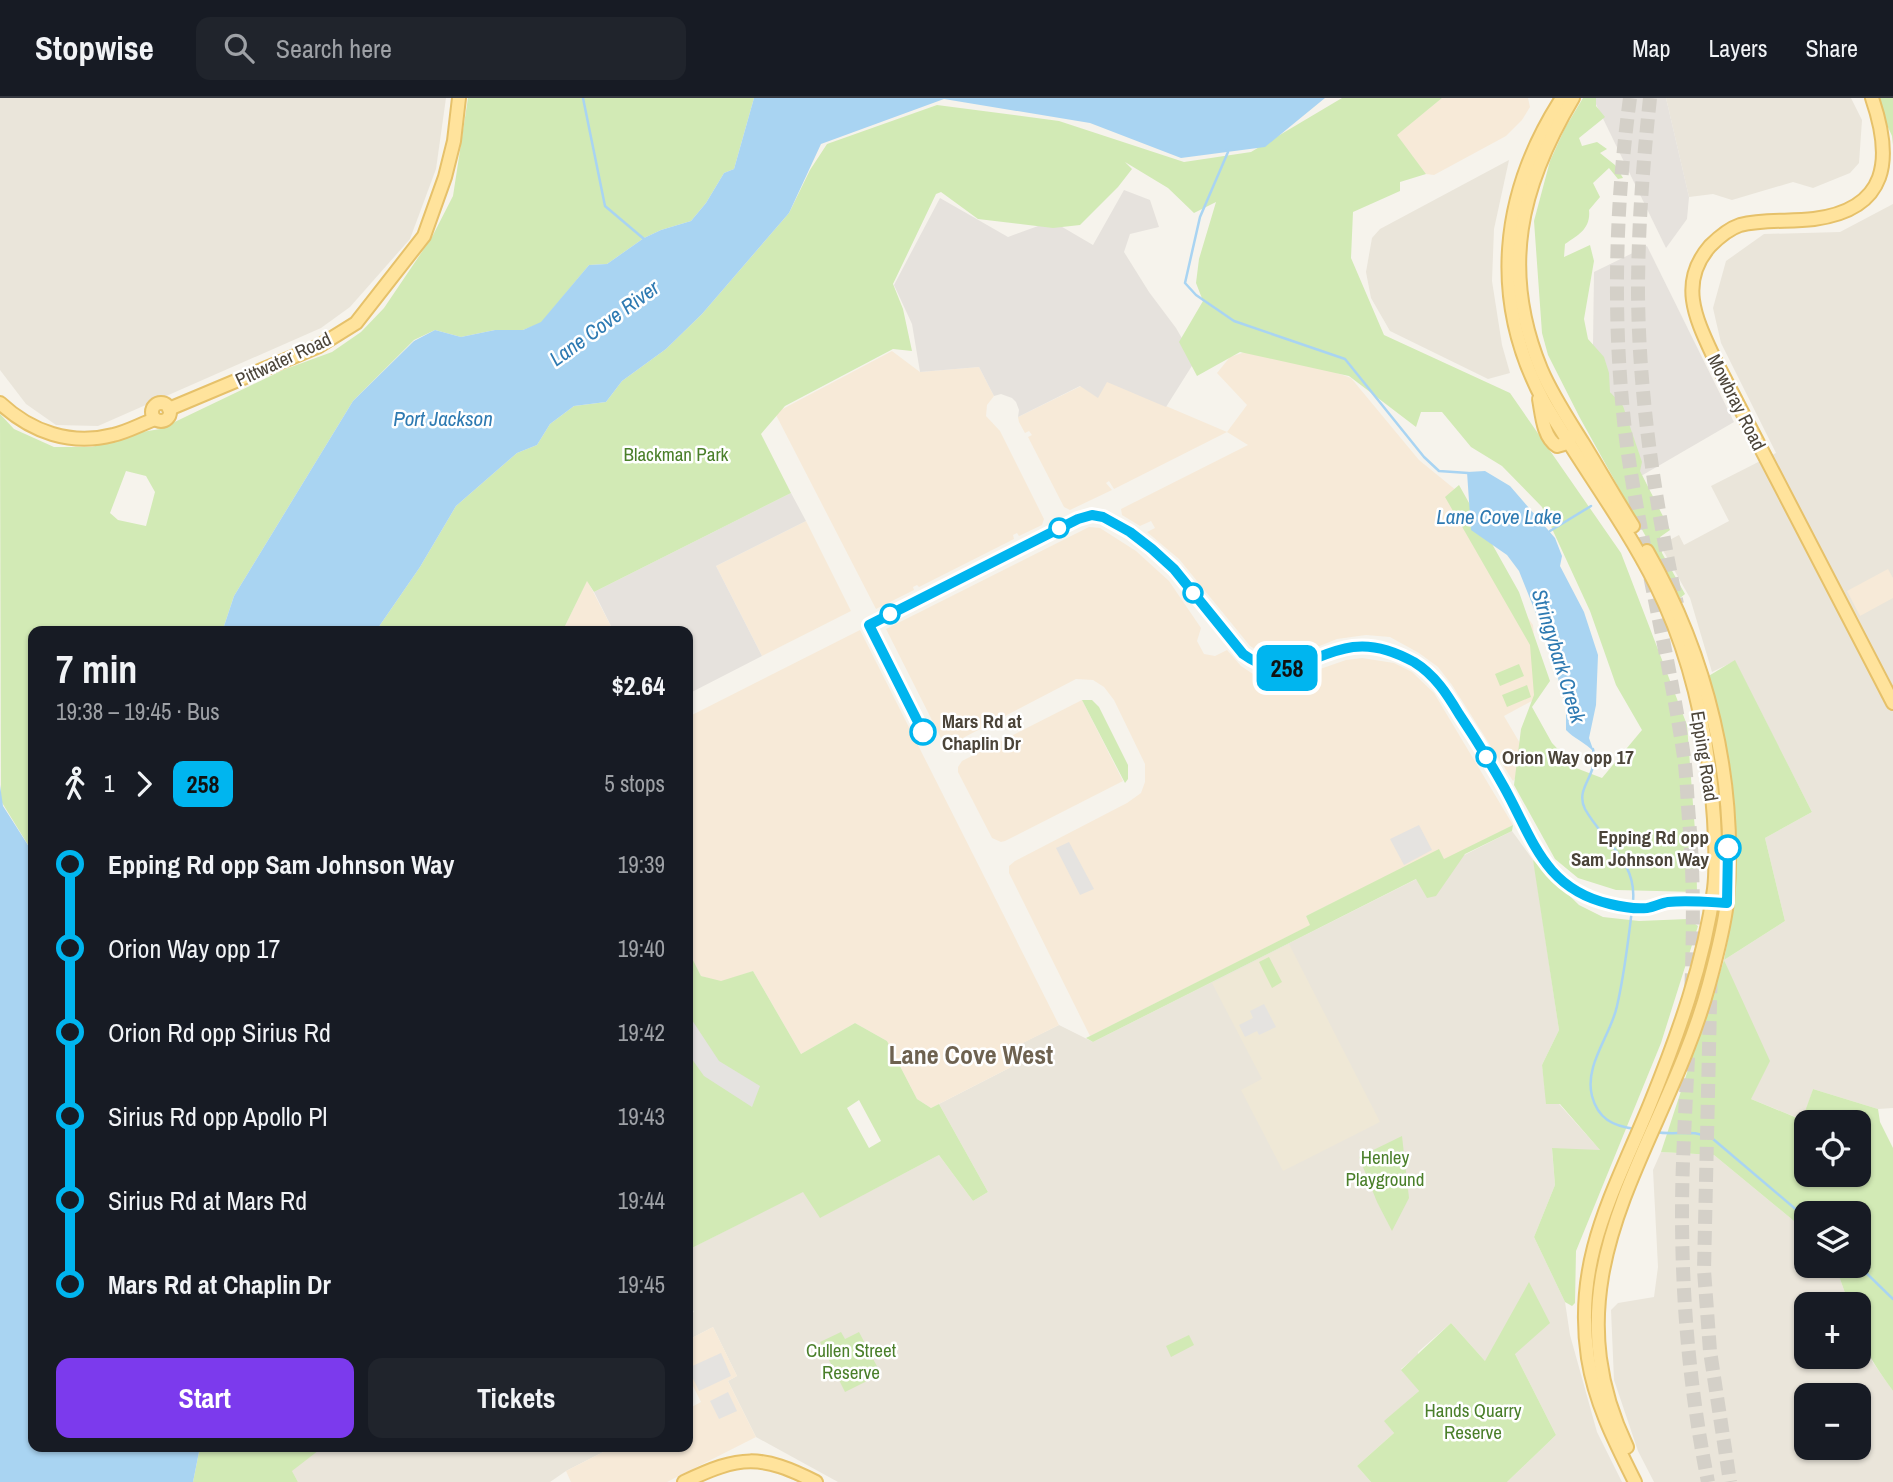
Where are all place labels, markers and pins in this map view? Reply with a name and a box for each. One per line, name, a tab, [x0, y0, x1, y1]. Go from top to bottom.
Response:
unlabelled marker	[1049, 518, 1069, 538]
unlabelled marker	[1183, 583, 1203, 603]
unlabelled marker	[880, 604, 900, 624]
place label: Mars Rd at Chaplin Dr	[942, 708, 1022, 756]
marker: Mars Rd at Chaplin Dr	[910, 719, 936, 745]
place label: Orion Way opp 17	[1502, 744, 1634, 770]
marker: Orion Way opp 17	[1476, 747, 1496, 767]
place label: Epping Rd opp Sam Johnson Way	[1571, 824, 1709, 872]
marker: Epping Rd opp Sam Johnson Way	[1715, 835, 1741, 861]

